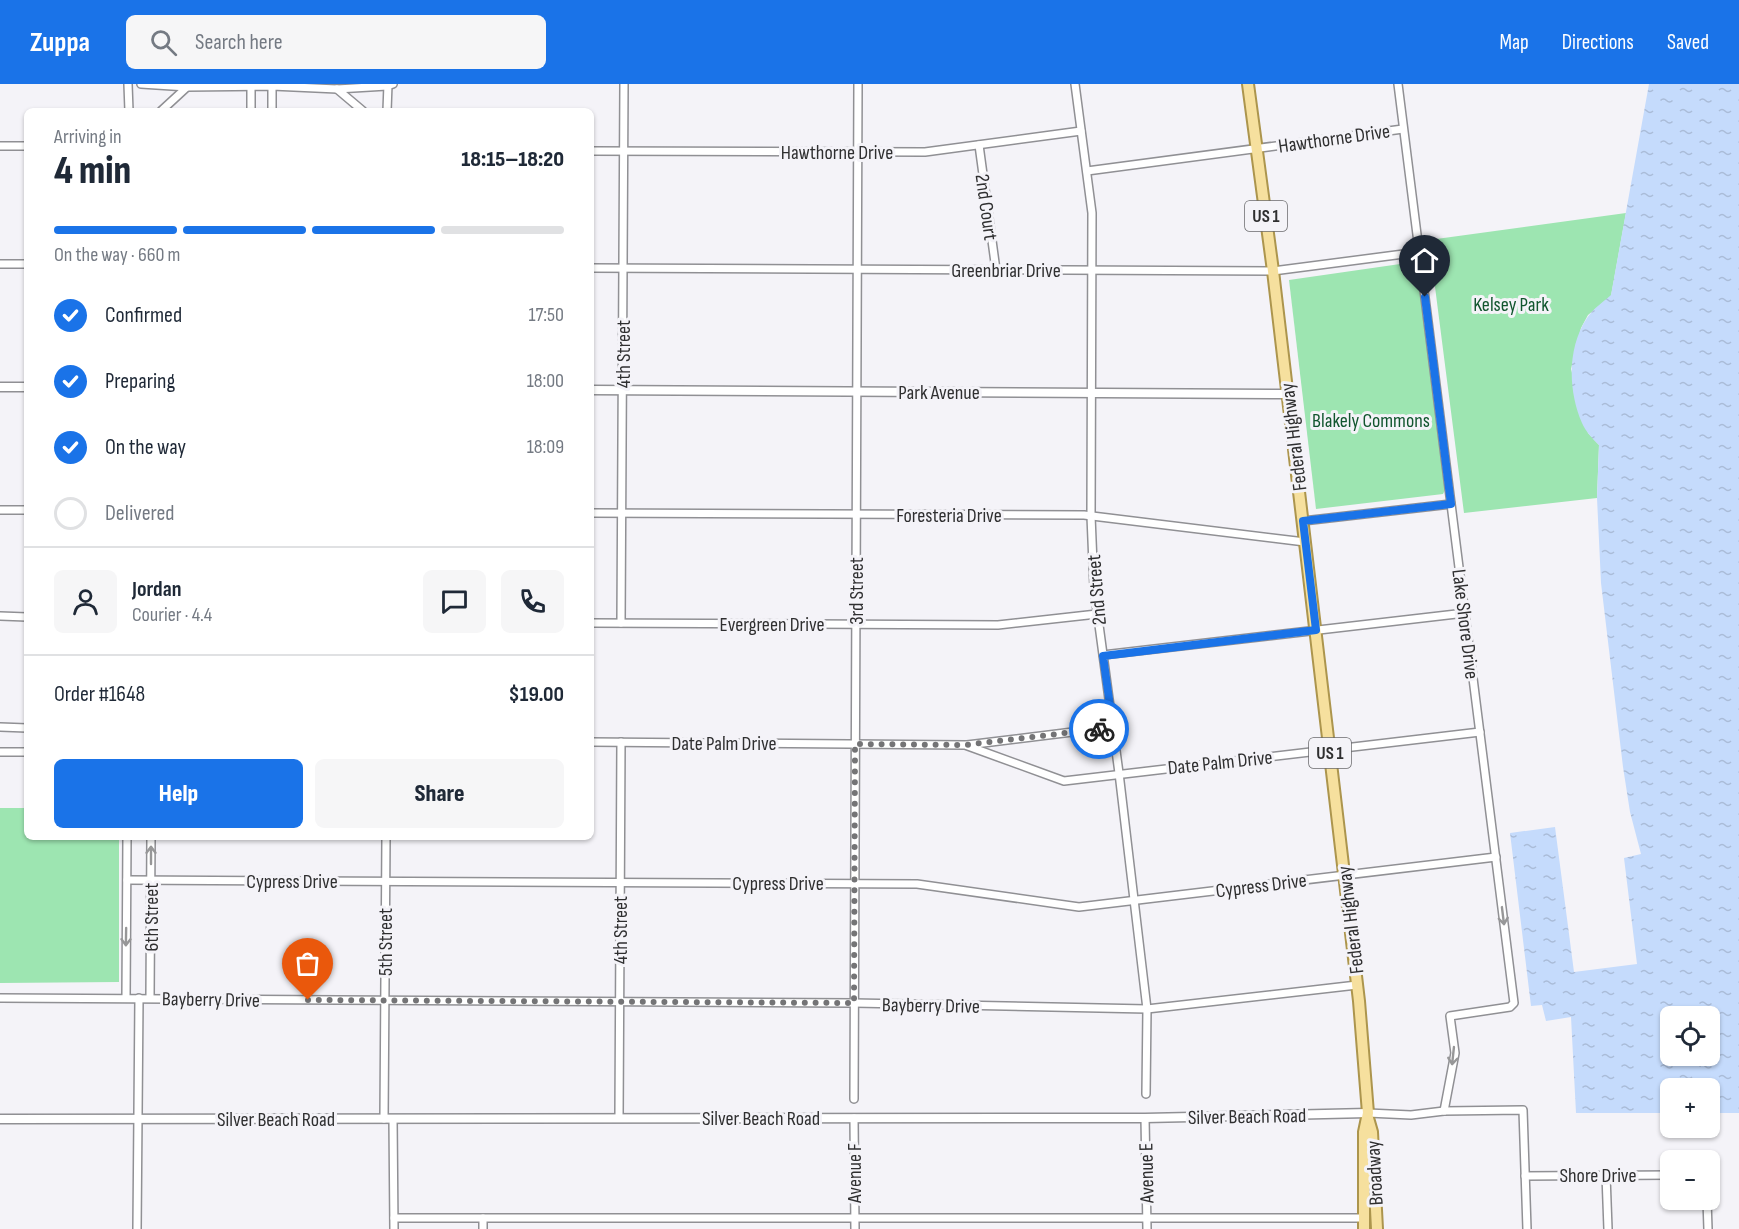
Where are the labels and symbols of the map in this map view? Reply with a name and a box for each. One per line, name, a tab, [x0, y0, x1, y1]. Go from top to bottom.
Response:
street label: Hawthorne Drive	[1277, 119, 1391, 159]
street label: Hawthorne Drive	[781, 141, 893, 165]
street label: 2nd Court	[969, 173, 1003, 242]
road number: US 1	[1245, 201, 1287, 231]
pin	[1399, 235, 1450, 297]
street label: Greenbriar Drive	[951, 259, 1061, 283]
park label: Kelsey Park	[1473, 293, 1549, 317]
street label: 4th Street	[612, 320, 636, 388]
street label: Park Avenue	[898, 381, 980, 405]
street label: Federal Highway	[1275, 381, 1313, 492]
park label: Blakely Commons	[1312, 409, 1430, 433]
street label: Foresteria Drive	[896, 504, 1002, 528]
street label: 2nd Street	[1082, 554, 1112, 626]
street label: 3rd Street	[845, 557, 869, 625]
street label: Lake Shore Drive	[1446, 568, 1484, 680]
street label: Evergreen Drive	[719, 613, 825, 637]
courier	[1069, 699, 1129, 759]
street label: Date Palm Drive	[671, 732, 777, 756]
road number: US 1	[1309, 738, 1351, 768]
street label: Date Palm Drive	[1167, 746, 1274, 780]
one-way arrow	[145, 846, 157, 866]
street label: Federal Highway	[1332, 864, 1370, 975]
street label: Cypress Drive	[1214, 869, 1308, 903]
street label: Cypress Drive	[246, 870, 338, 894]
street label: Cypress Drive	[732, 872, 824, 896]
street label: 6th Street	[140, 883, 164, 951]
street label: 4th Street	[609, 896, 633, 964]
one-way arrow	[1498, 905, 1509, 925]
street label: 5th Street	[374, 908, 398, 976]
one-way arrow	[120, 927, 132, 947]
pin	[282, 938, 333, 1000]
street label: Bayberry Drive	[162, 987, 260, 1013]
street label: Bayberry Drive	[882, 993, 980, 1019]
one-way arrow	[1447, 1046, 1458, 1066]
street label: Silver Beach Road	[1188, 1104, 1306, 1130]
street label: Silver Beach Road	[702, 1107, 820, 1131]
street label: Silver Beach Road	[217, 1108, 335, 1132]
street label: Broadway	[1361, 1140, 1389, 1206]
street label: Avenue F	[843, 1143, 867, 1204]
street label: Avenue E	[1134, 1143, 1160, 1204]
street label: Shore Drive	[1560, 1164, 1636, 1188]

